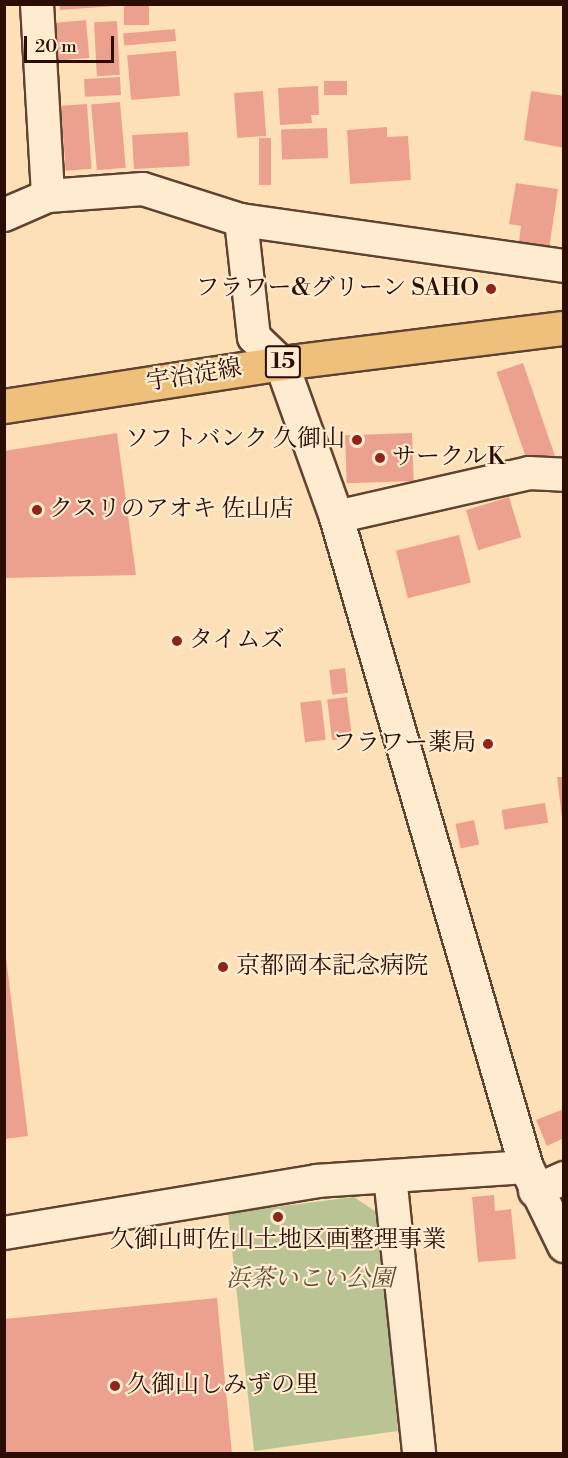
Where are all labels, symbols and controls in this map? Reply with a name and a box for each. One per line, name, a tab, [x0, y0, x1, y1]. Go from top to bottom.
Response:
scale bar	[27, 24, 117, 62]
text: 20 m	[35, 35, 77, 58]
place label: フラワー&グリーン SAHO	[195, 275, 479, 303]
marker: フラワー&グリーン SAHO	[484, 282, 498, 296]
road number: 15	[264, 343, 302, 381]
street label: 宇治淀線	[144, 354, 244, 398]
place label: ソフトバンク 久御山	[124, 426, 345, 454]
marker: ソフトバンク 久御山	[350, 433, 364, 447]
place label: サークルK	[392, 444, 505, 472]
marker: サークルK	[373, 451, 387, 465]
place label: クスリのアオキ 佐山店	[49, 496, 294, 524]
marker: クスリのアオキ 佐山店	[30, 503, 44, 517]
place label: タイムズ	[189, 627, 285, 655]
marker: タイムズ	[170, 634, 184, 648]
place label: フラワー薬局	[332, 730, 476, 758]
marker: フラワー薬局	[481, 737, 495, 751]
place label: 京都岡本記念病院	[236, 953, 428, 981]
marker: 京都岡本記念病院	[214, 958, 232, 976]
marker: 久御山町佐山土地区画整理事業	[271, 1210, 285, 1224]
place label: 久御山町佐山土地区画整理事業	[110, 1227, 446, 1255]
park label: 浜茶いこい公園	[226, 1266, 394, 1294]
place label: 久御山しみずの里	[127, 1372, 319, 1400]
marker: 久御山しみずの里	[108, 1379, 122, 1393]

